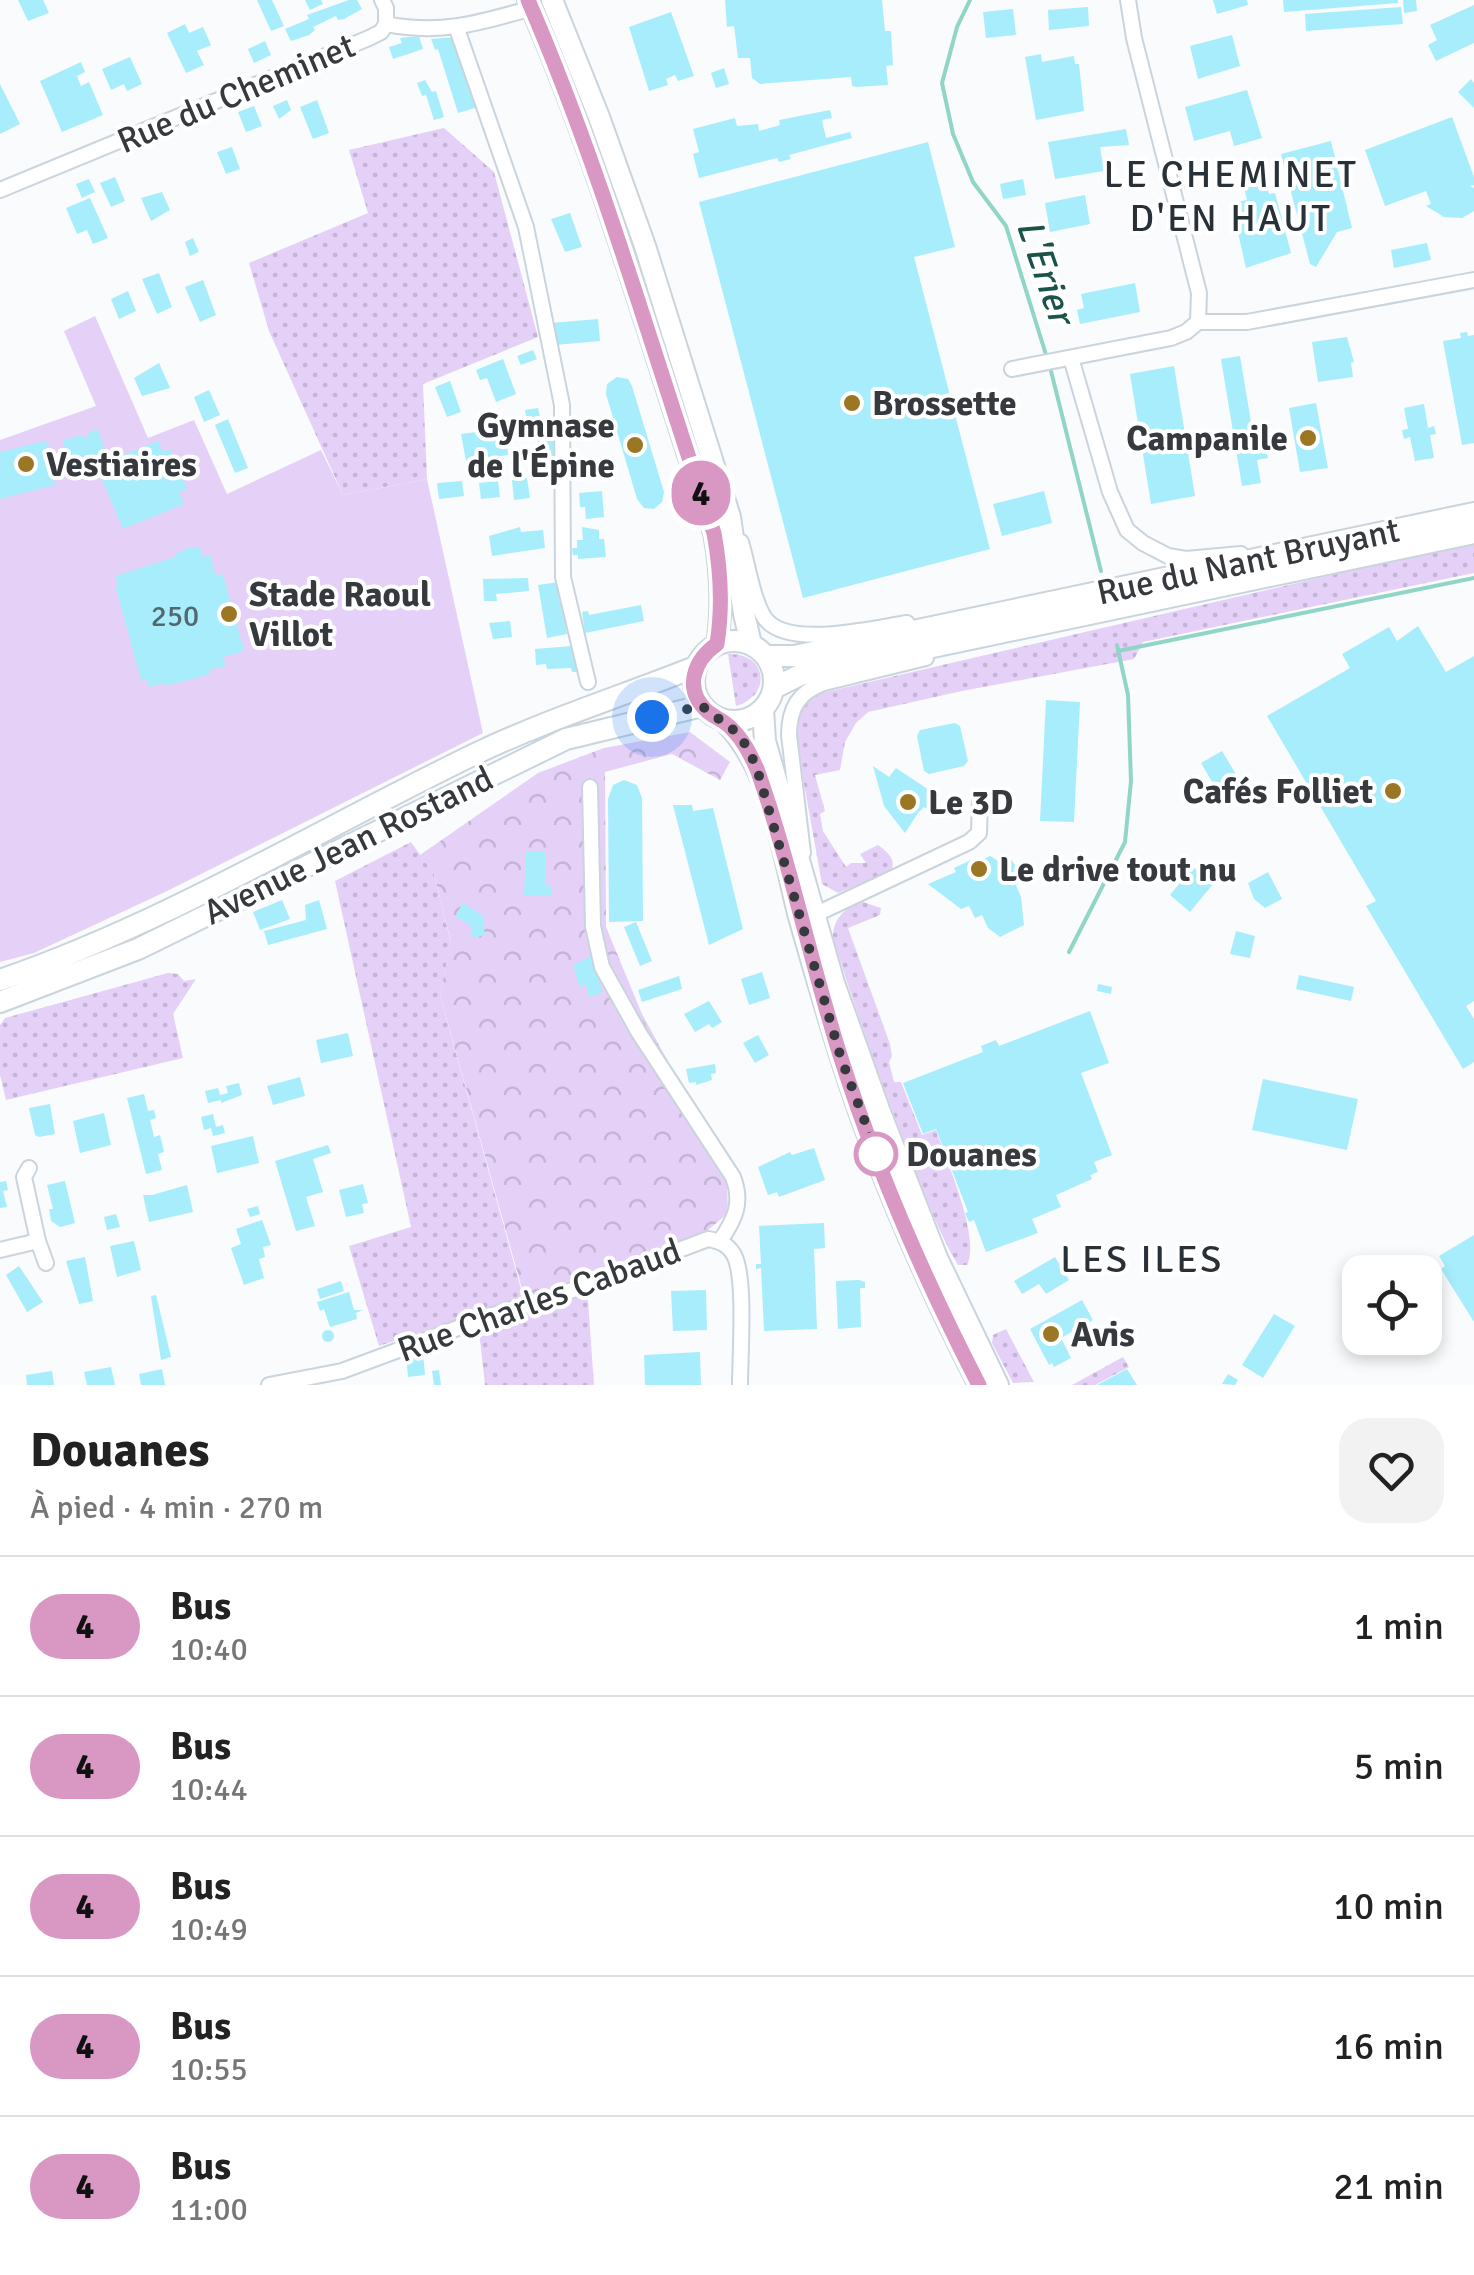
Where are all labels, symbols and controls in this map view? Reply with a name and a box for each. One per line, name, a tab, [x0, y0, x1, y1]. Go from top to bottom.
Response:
street label: Rue du Cheminet	[111, 24, 361, 163]
district label: LE CHEMINET D'EN HAUT	[1104, 151, 1358, 242]
water label: L'Erier	[1006, 213, 1087, 334]
place label: Brossette	[872, 382, 1017, 425]
marker: Brossette	[841, 392, 863, 414]
place label: Gymnase de l'Épine	[467, 404, 615, 487]
place label: Campanile	[1126, 417, 1288, 460]
marker: Campanile	[1297, 427, 1319, 449]
marker: Gymnase de l'Épine	[624, 434, 646, 456]
place label: Vestiaires	[46, 443, 197, 486]
marker: Vestiaires	[15, 453, 37, 475]
line badge: 4	[668, 460, 734, 526]
text: 4	[692, 472, 710, 515]
street label: Rue du Nant Bruyant	[1093, 508, 1403, 615]
place label: Stade Raoul Villot	[249, 573, 431, 656]
house number: 250	[151, 598, 199, 635]
marker: Stade Raoul Villot	[218, 603, 240, 625]
your location	[627, 692, 677, 742]
street label: Avenue Jean Rostand	[196, 757, 500, 934]
place label: Cafés Folliet	[1183, 770, 1373, 813]
marker: Cafés Folliet	[1382, 780, 1404, 802]
place label: Le 3D	[928, 781, 1013, 824]
marker: Le 3D	[897, 791, 919, 813]
place label: Le drive tout nu	[999, 848, 1237, 891]
marker: Le drive tout nu	[968, 858, 990, 880]
marker: Douanes	[855, 1133, 897, 1175]
place label: Douanes	[906, 1133, 1037, 1176]
street label: Rue Charles Cabaud	[392, 1229, 687, 1372]
district label: LES ILES	[1060, 1236, 1224, 1283]
map controls	[1342, 1255, 1442, 1355]
button: locate	[1342, 1255, 1442, 1355]
place label: Avis	[1071, 1313, 1135, 1356]
marker: Avis	[1040, 1323, 1062, 1345]
button: heart	[1339, 1418, 1444, 1523]
text: Douanes	[30, 1421, 209, 1480]
text: À pied · 4 min · 270 m	[30, 1488, 323, 1527]
text: Bus	[170, 1583, 231, 1630]
text: 1 min	[1354, 1603, 1444, 1650]
text: 4	[76, 1605, 94, 1648]
text: 10:40	[170, 1630, 248, 1669]
text: Bus	[170, 1723, 231, 1770]
text: 5 min	[1354, 1743, 1444, 1790]
text: 4	[76, 1745, 94, 1788]
text: 10:44	[170, 1770, 248, 1809]
text: Bus	[170, 1863, 231, 1910]
text: 10 min	[1333, 1883, 1444, 1930]
text: 4	[76, 1885, 94, 1928]
text: 10:49	[170, 1910, 248, 1949]
text: Bus	[170, 2003, 231, 2050]
text: 16 min	[1333, 2023, 1444, 2070]
text: 4	[76, 2025, 94, 2068]
text: 10:55	[170, 2050, 248, 2089]
text: Bus	[170, 2143, 231, 2190]
text: 21 min	[1333, 2163, 1444, 2210]
text: 4	[76, 2165, 94, 2208]
text: 11:00	[170, 2190, 248, 2229]

